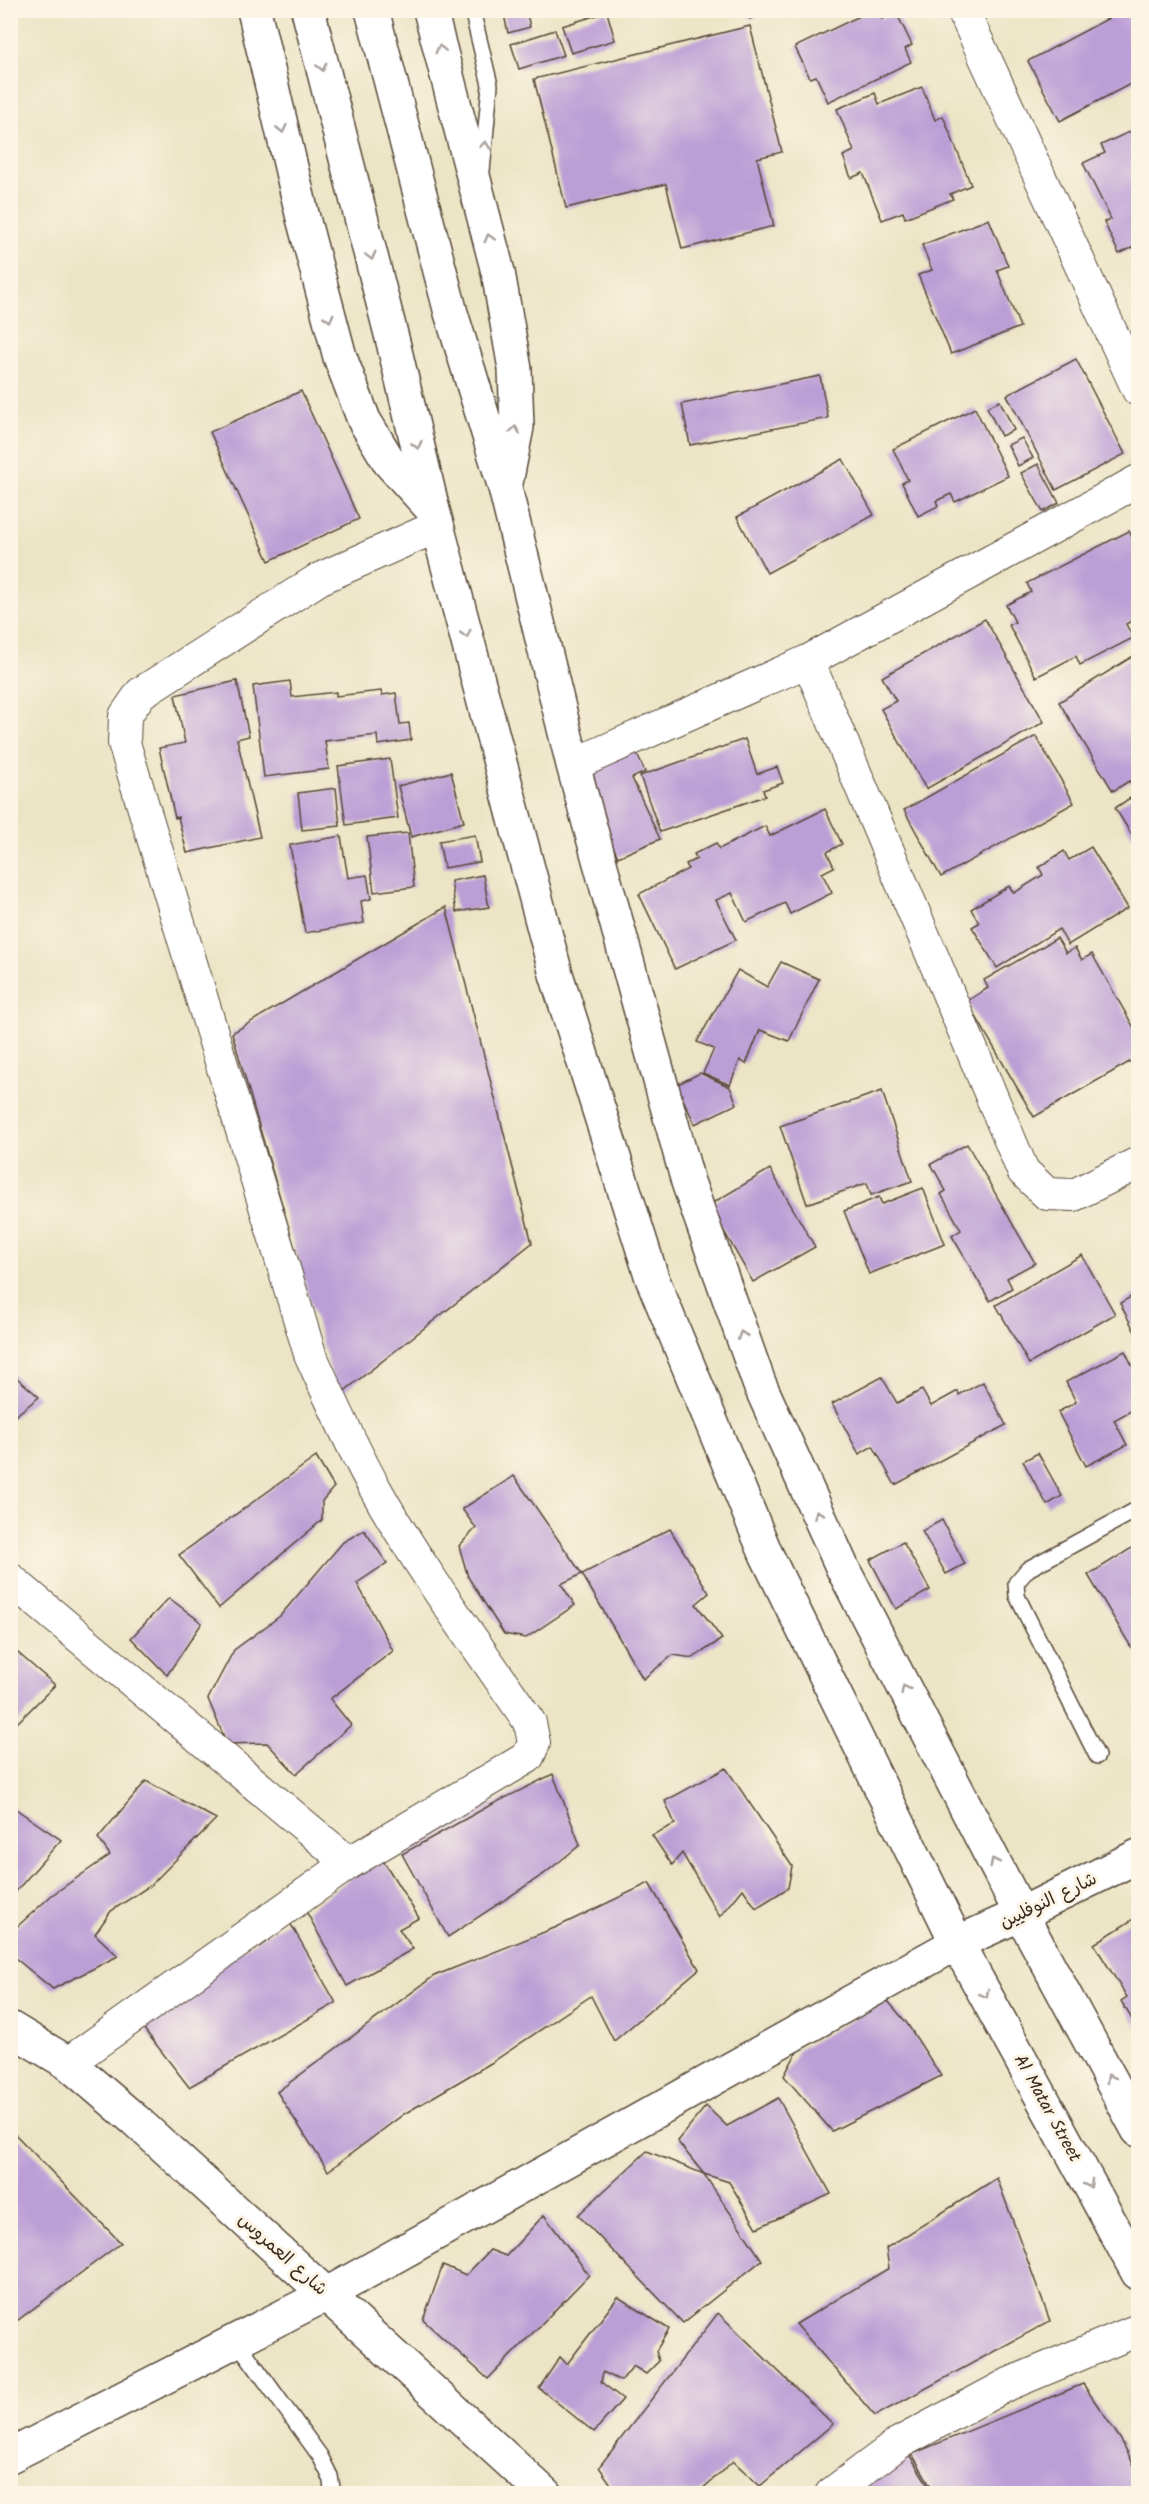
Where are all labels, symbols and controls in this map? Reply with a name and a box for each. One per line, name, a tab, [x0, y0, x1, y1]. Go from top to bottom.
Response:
one-way arrow	[434, 45, 447, 55]
one-way arrow	[315, 61, 327, 72]
one-way arrow	[275, 124, 288, 134]
one-way arrow	[478, 141, 491, 150]
one-way arrow	[483, 233, 496, 243]
one-way arrow	[363, 251, 376, 261]
one-way arrow	[322, 313, 335, 323]
one-way arrow	[509, 426, 521, 435]
one-way arrow	[410, 440, 423, 450]
one-way arrow	[459, 628, 471, 639]
one-way arrow	[736, 1330, 749, 1341]
one-way arrow	[814, 1510, 826, 1521]
one-way arrow	[901, 1685, 912, 1695]
one-way arrow	[990, 1858, 1001, 1869]
street label: شارع النوفليين	[995, 1865, 1102, 1937]
one-way arrow	[978, 1988, 989, 1999]
street label: Al Matar Street	[1005, 2049, 1089, 2169]
one-way arrow	[1106, 2074, 1118, 2085]
one-way arrow	[1082, 2177, 1094, 2188]
street label: شارع العمروس	[230, 2207, 334, 2304]

